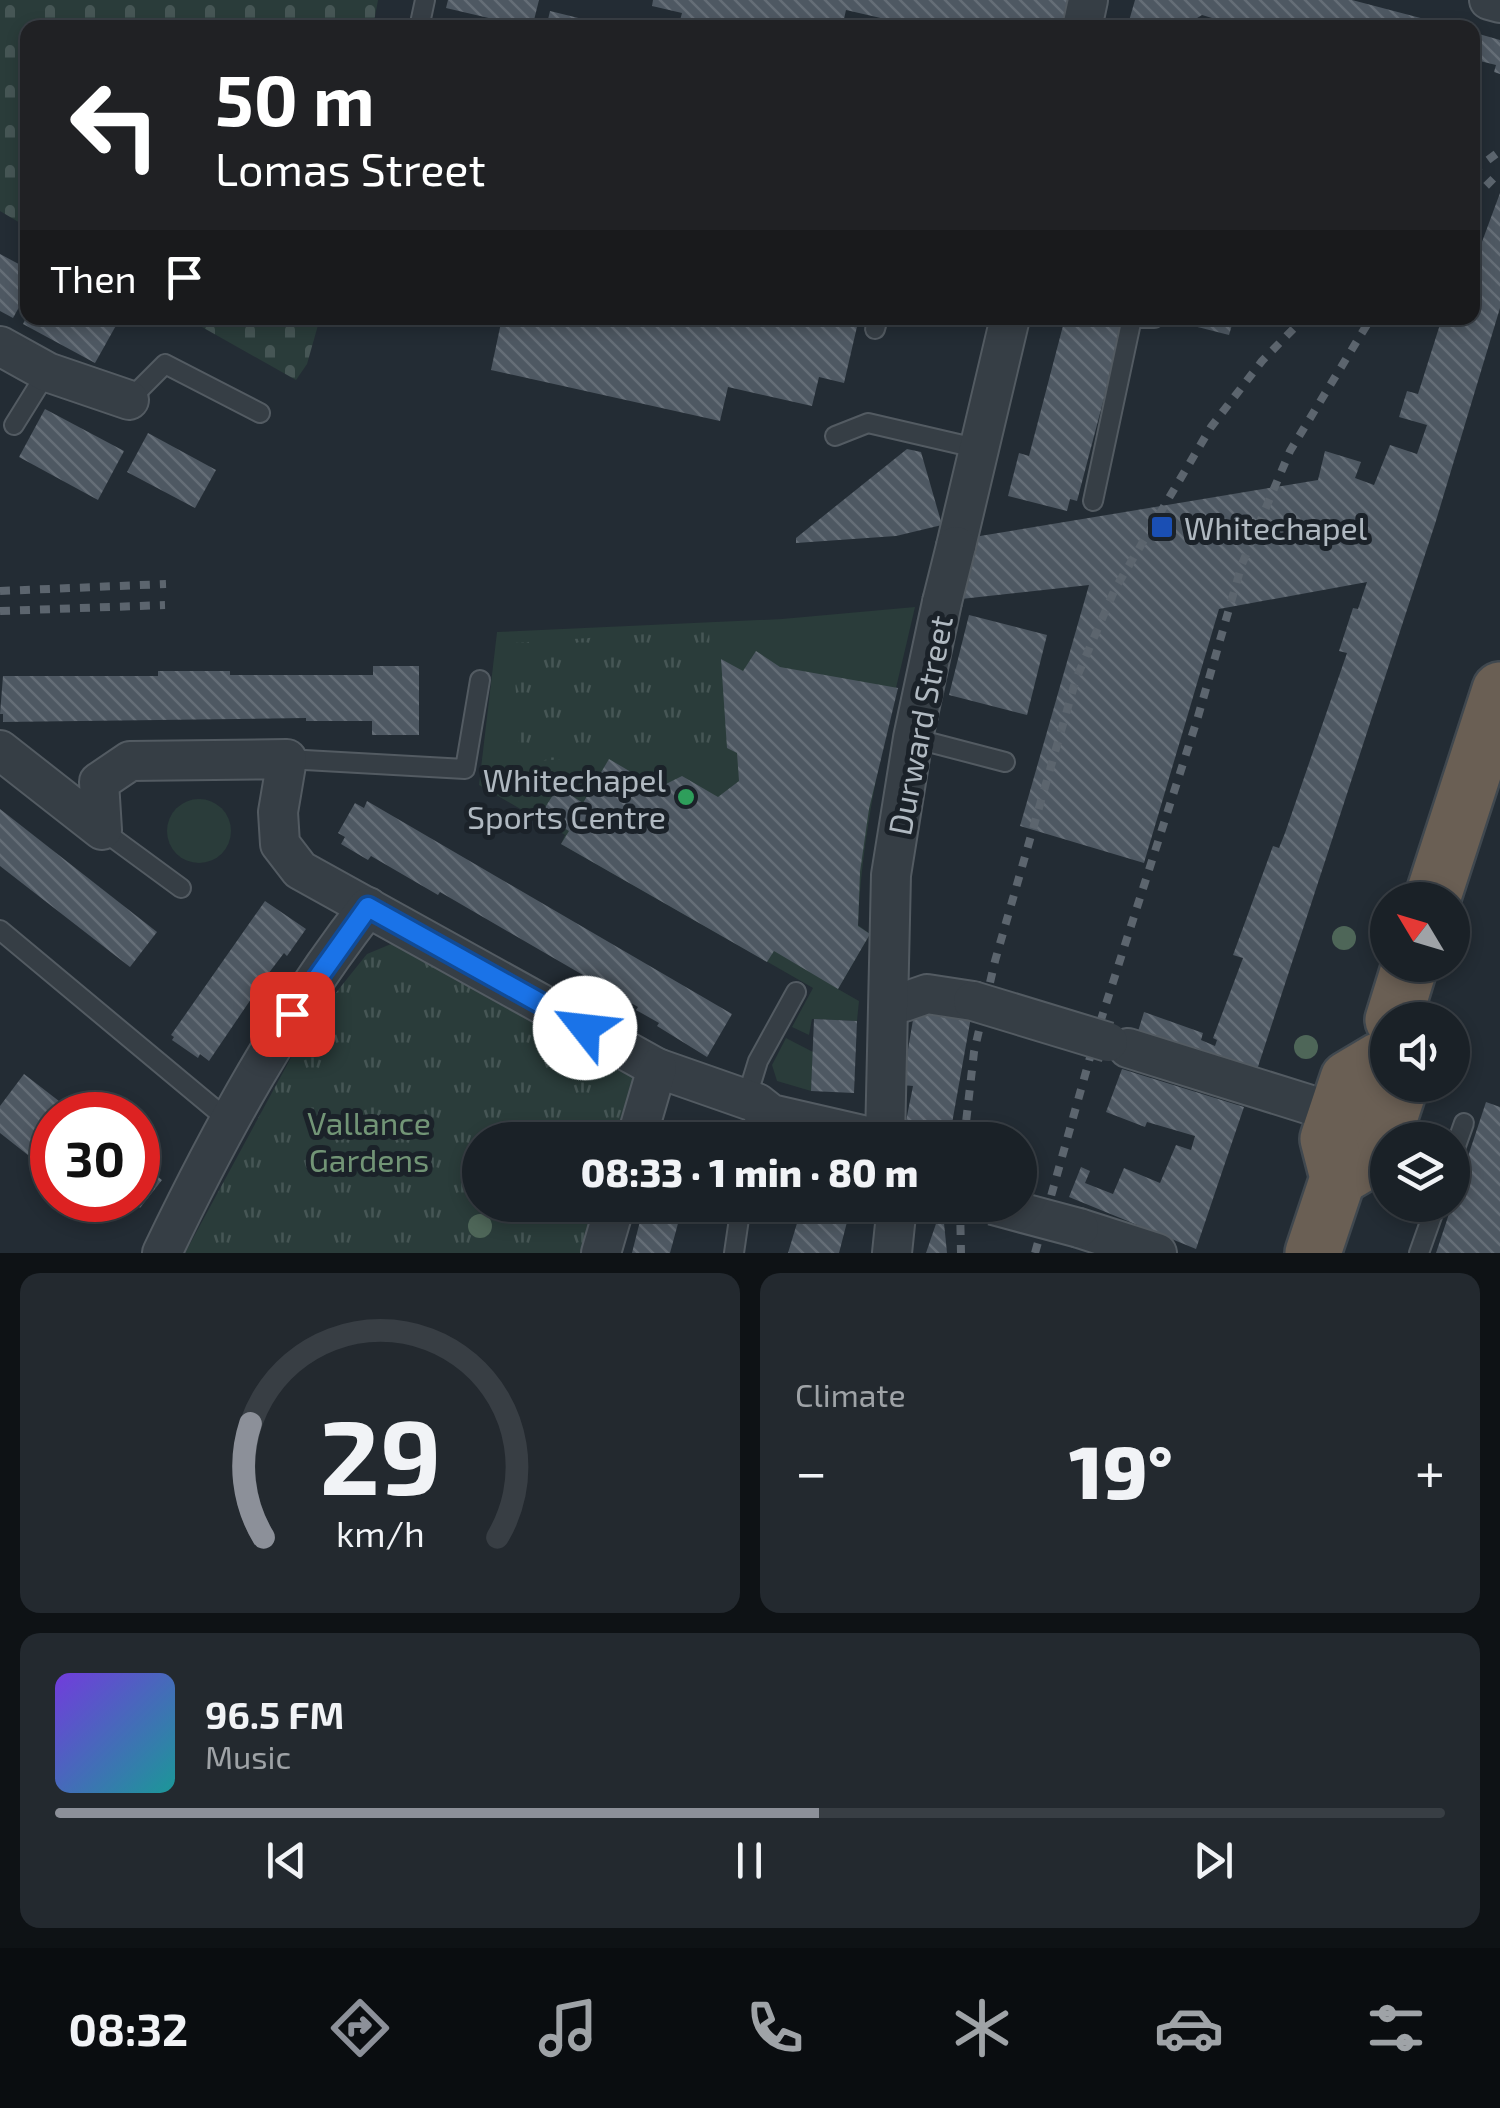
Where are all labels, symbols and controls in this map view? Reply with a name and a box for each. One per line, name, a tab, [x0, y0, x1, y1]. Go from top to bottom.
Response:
text: 50 m	[215, 56, 375, 140]
icon: left	[50, 60, 180, 190]
text: Lomas Street	[215, 141, 486, 195]
icon: arrive	[157, 250, 212, 305]
text: Then	[50, 255, 137, 301]
place label: Whitechapel	[1184, 508, 1368, 546]
marker: Whitechapel	[1149, 514, 1175, 540]
street label: Durward Street	[879, 612, 959, 838]
place label: Whitechapel Sports Centre	[467, 760, 666, 835]
marker: Whitechapel Sports Centre	[675, 786, 697, 808]
north arrow	[1370, 882, 1470, 982]
map controls	[1370, 882, 1470, 1222]
pin	[250, 972, 335, 1057]
position arrow	[533, 976, 637, 1080]
icon: arrive	[265, 987, 320, 1042]
button: sound	[1370, 1002, 1470, 1102]
speed limit sign: 30	[30, 1092, 160, 1222]
park label: Vallance Gardens	[307, 1103, 431, 1178]
button: layers	[1370, 1122, 1470, 1222]
text: 08:33 · 1 min · 80 m	[581, 1149, 918, 1195]
text: Climate	[795, 1375, 906, 1413]
text: 29	[319, 1391, 441, 1516]
text: 19°	[1069, 1424, 1173, 1514]
text: −	[795, 1437, 827, 1503]
text: +	[1415, 1437, 1445, 1503]
text: km/h	[336, 1511, 424, 1554]
text: 96.5 FM	[205, 1691, 344, 1737]
text: Music	[205, 1737, 291, 1775]
icon: previous	[259, 1833, 314, 1888]
icon: pause	[722, 1833, 777, 1888]
icon: next	[1186, 1833, 1241, 1888]
icon: directions	[325, 1993, 395, 2063]
icon: music	[533, 1993, 603, 2063]
icon: phone	[740, 1993, 810, 2063]
icon: climate	[947, 1993, 1017, 2063]
icon: car	[1154, 1993, 1224, 2063]
icon: filters	[1361, 1993, 1431, 2063]
text: 08:32	[69, 2001, 188, 2055]

